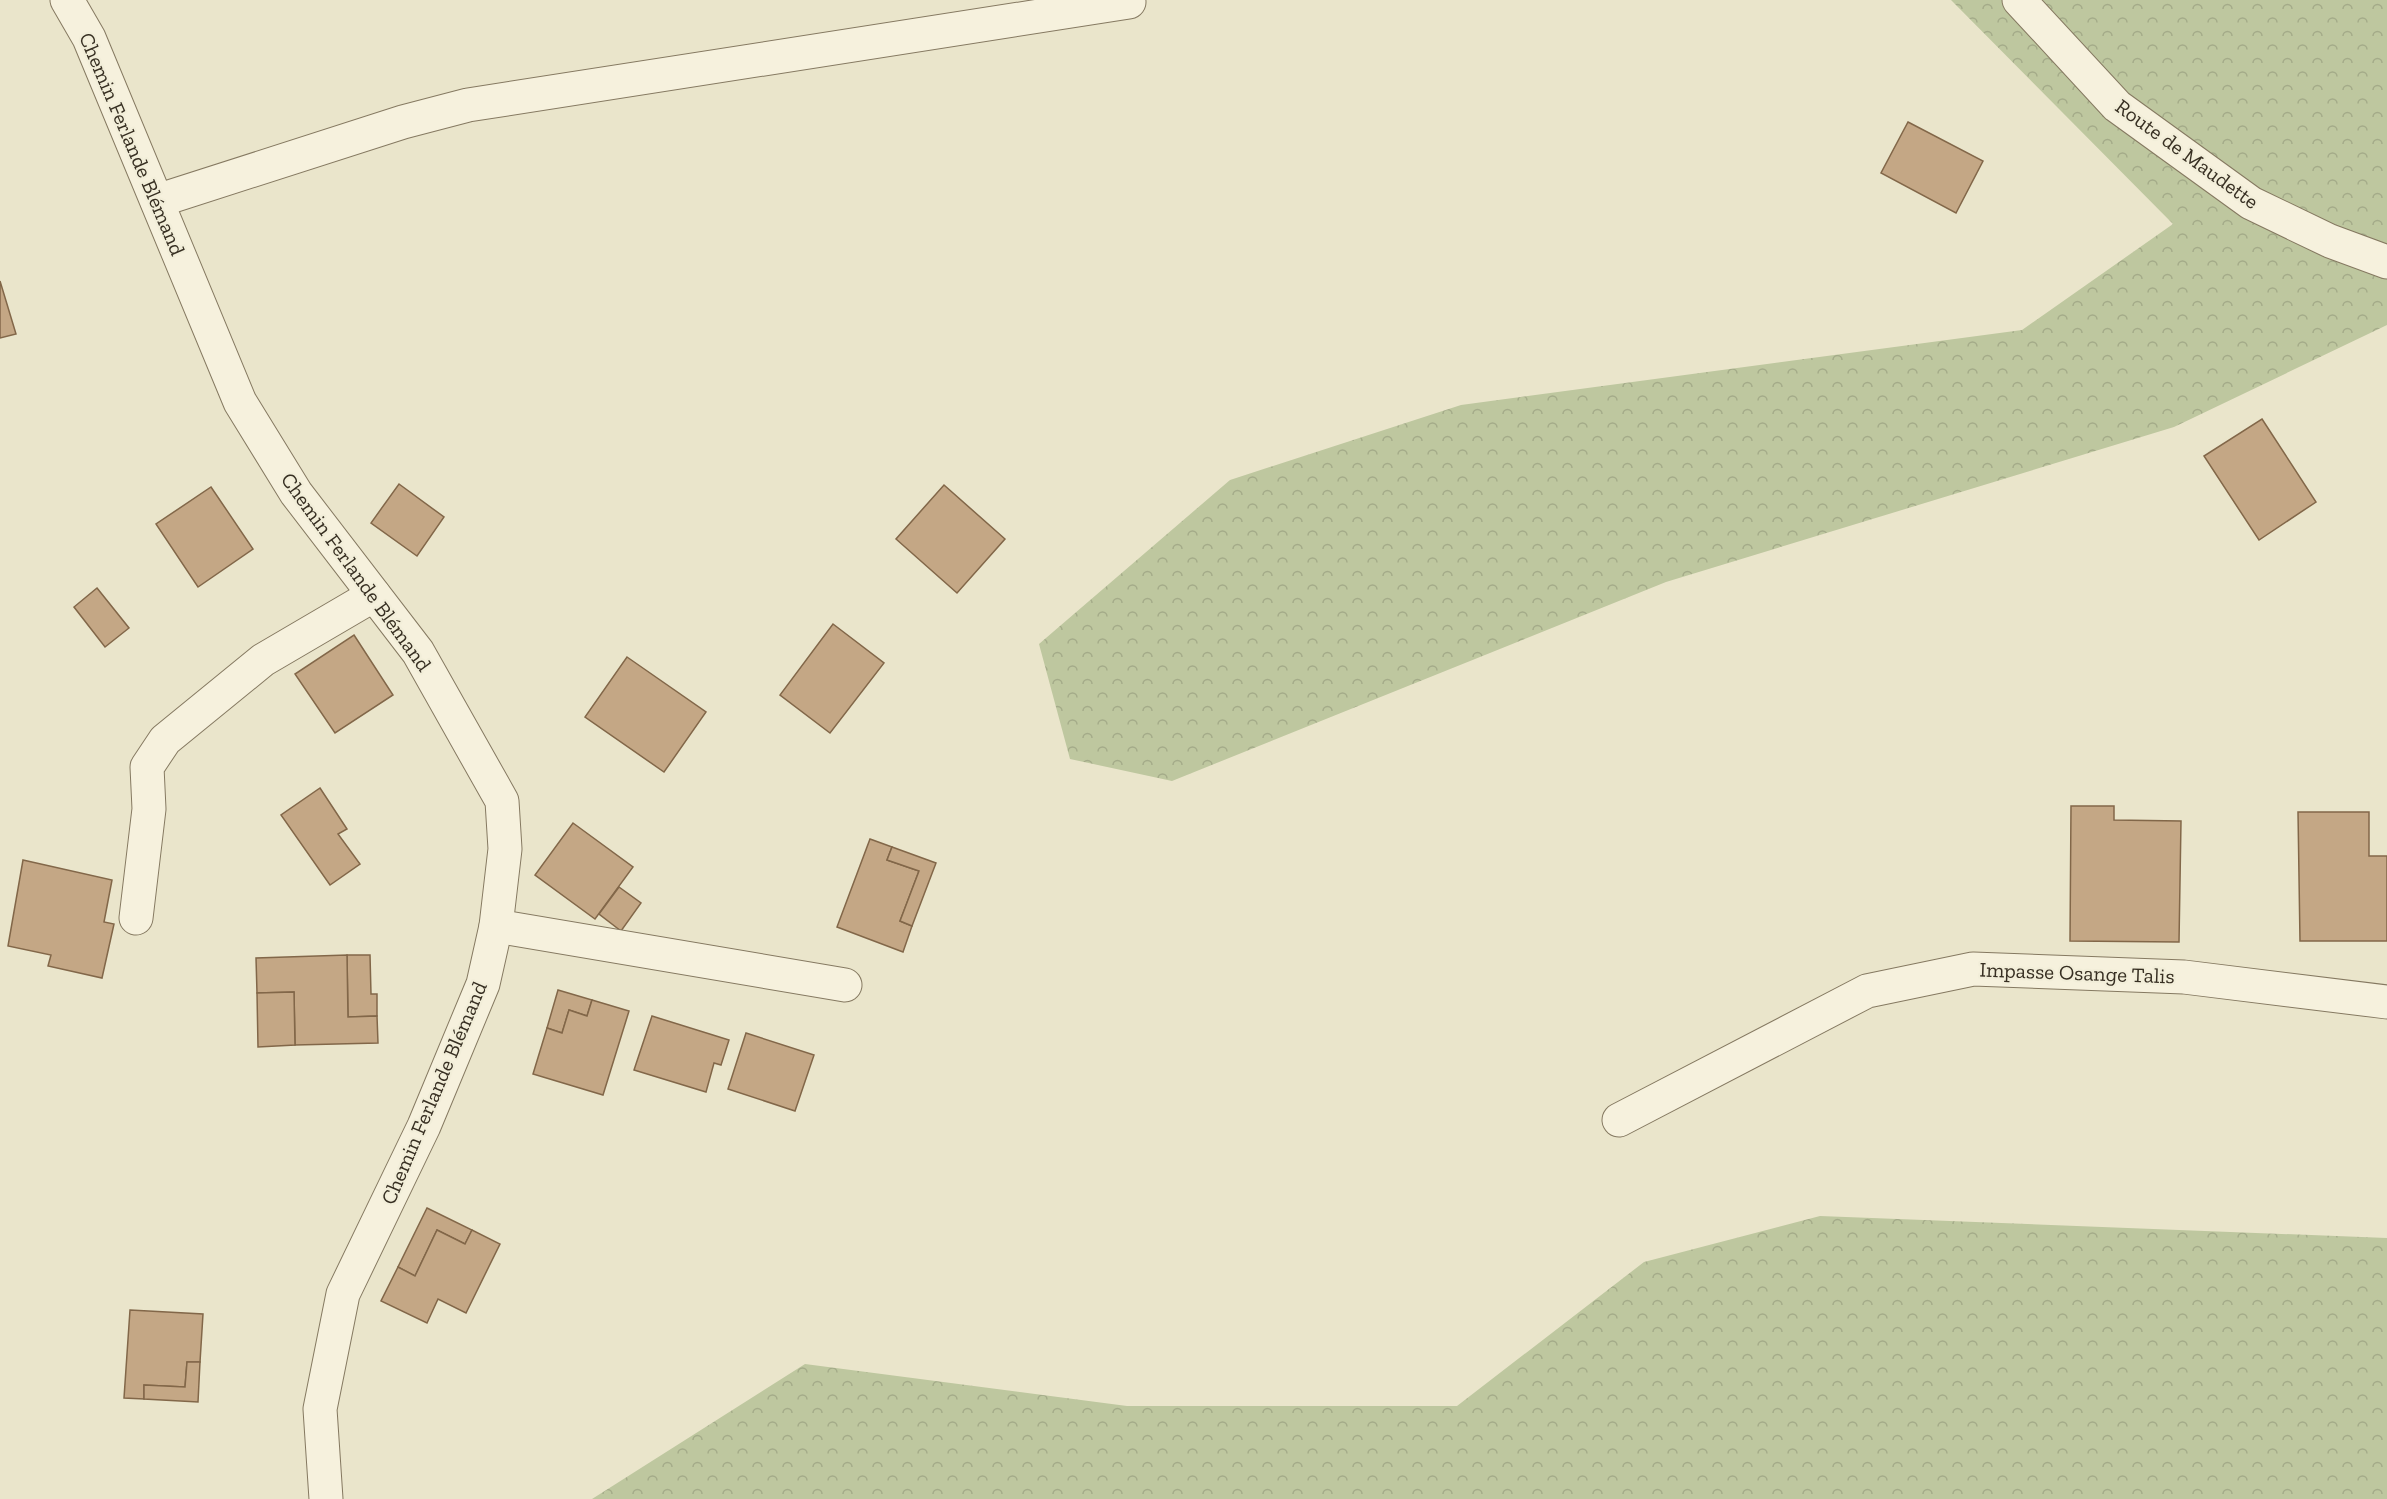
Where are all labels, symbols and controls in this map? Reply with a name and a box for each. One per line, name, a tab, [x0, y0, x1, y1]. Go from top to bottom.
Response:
street label: Chemin Ferlande Blémand	[74, 29, 191, 259]
street label: Route de Maudette	[2111, 93, 2264, 214]
street label: Chemin Ferlande Blémand	[276, 467, 437, 676]
street label: Impasse Osange Talis	[1979, 957, 2175, 988]
street label: Chemin Ferlande Blémand	[375, 977, 492, 1208]

